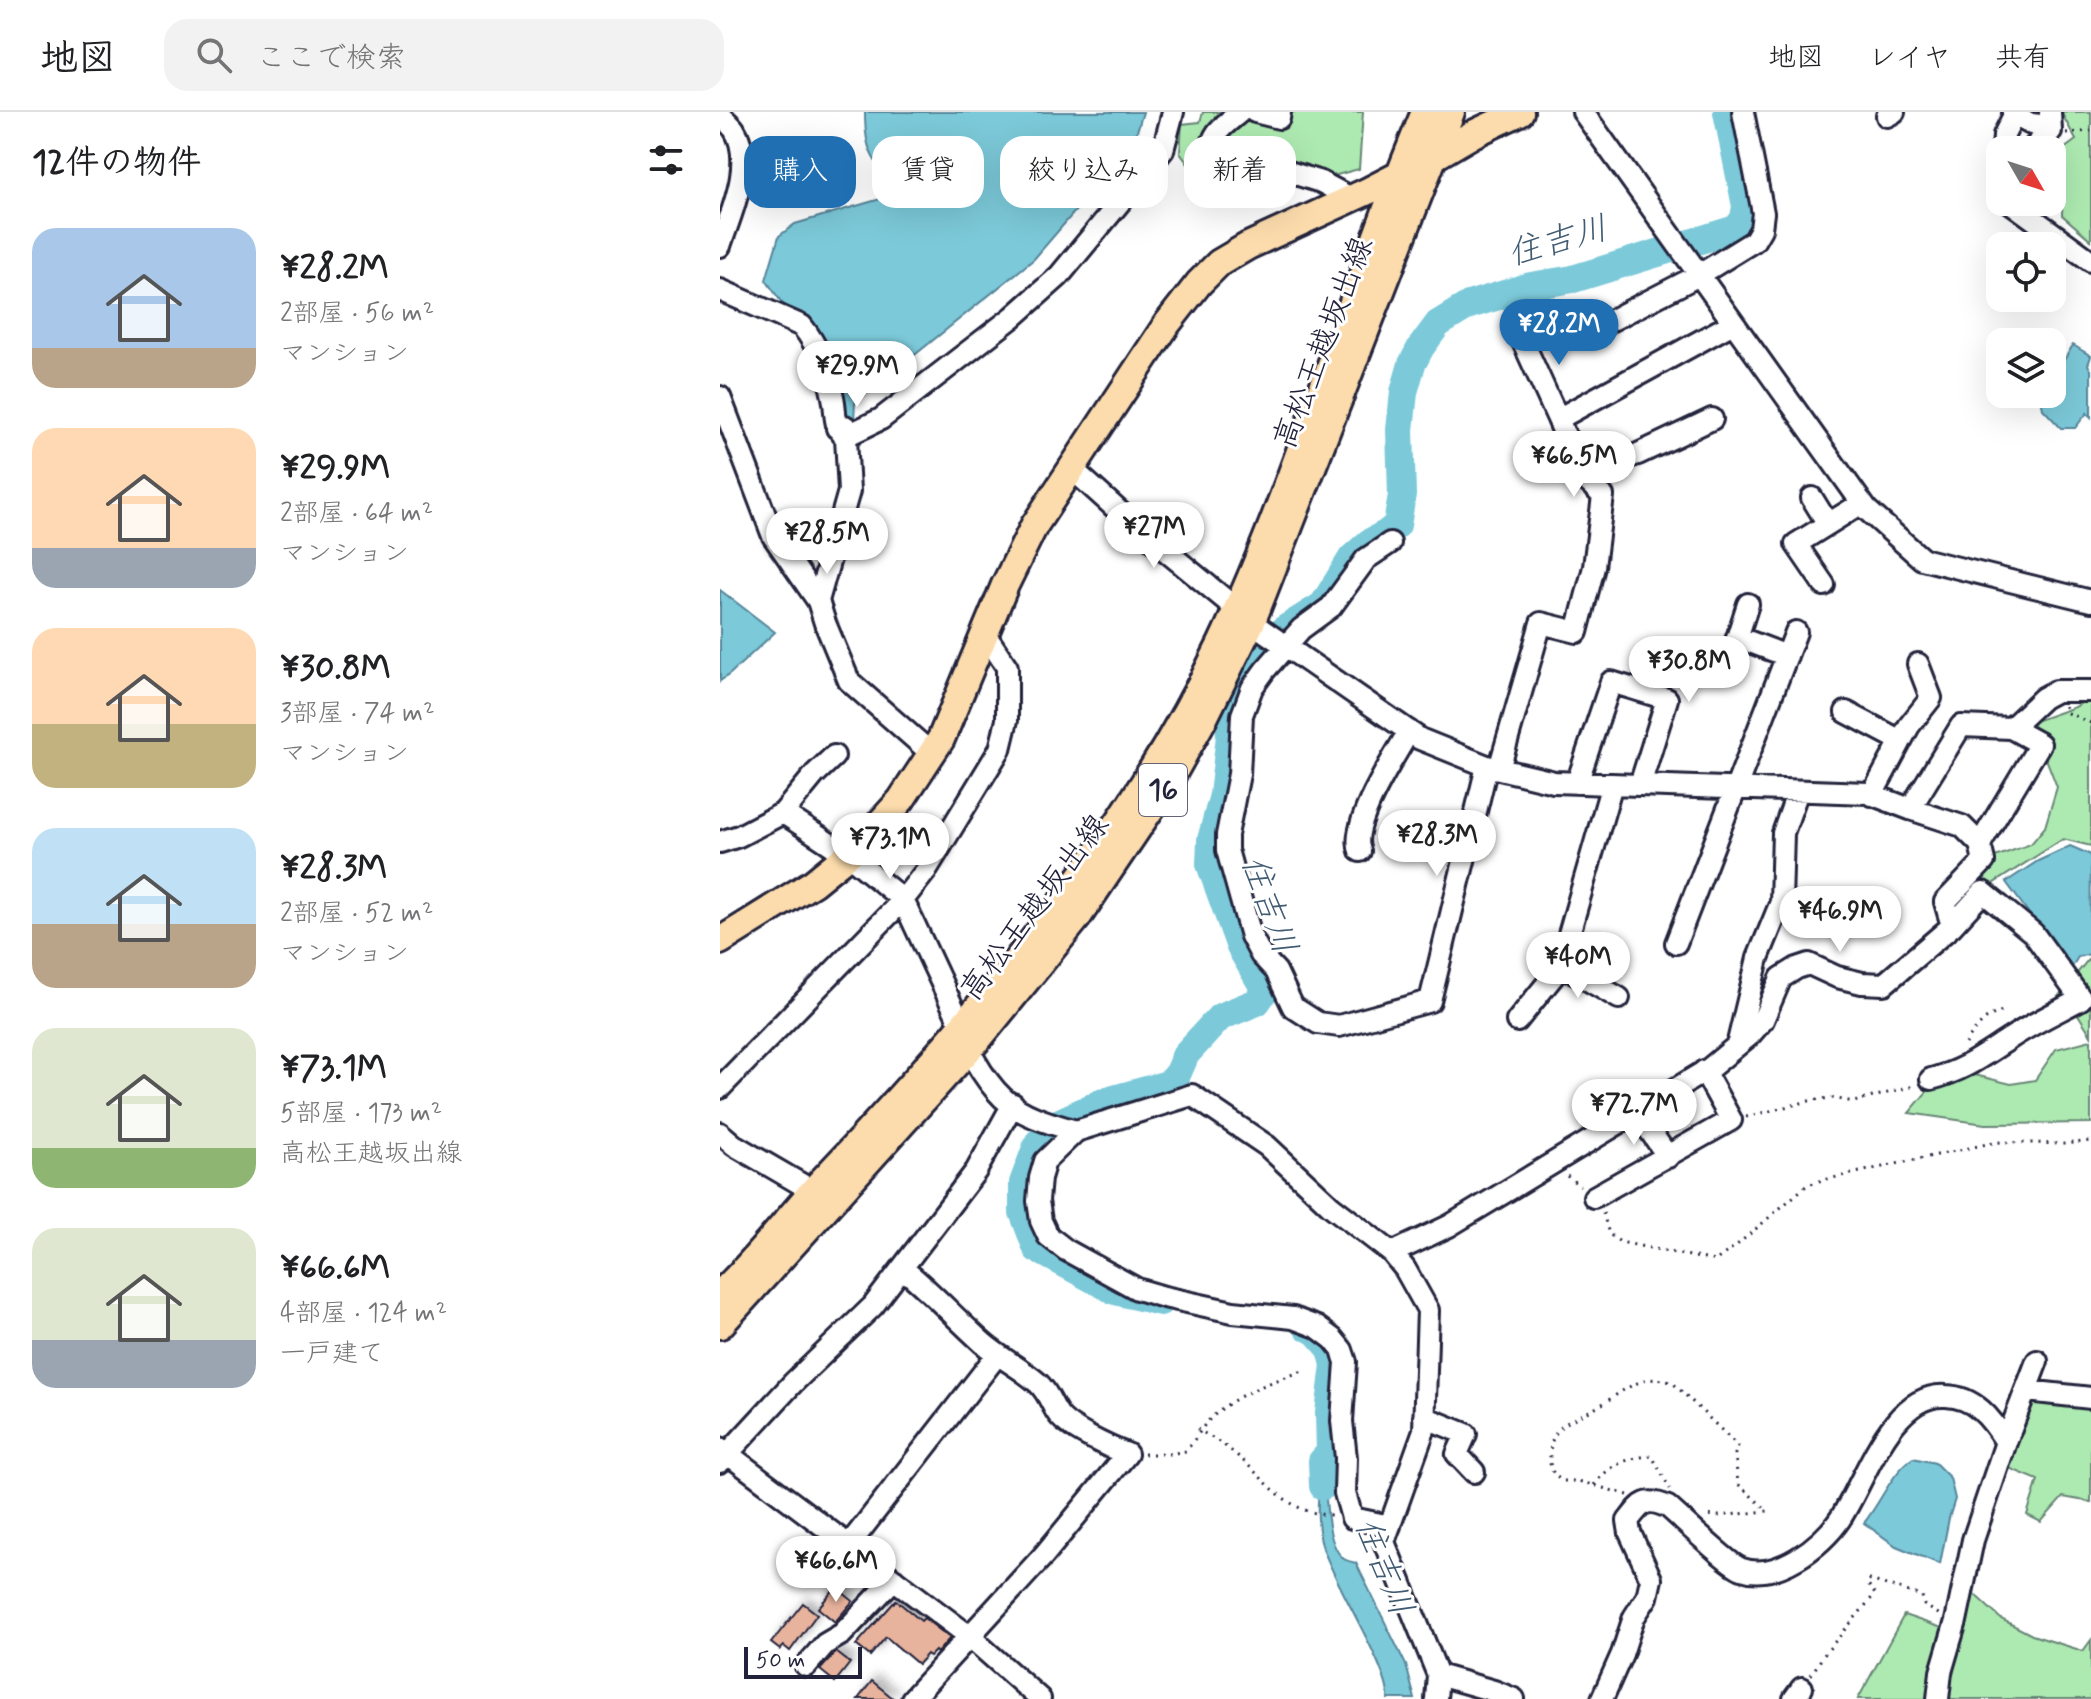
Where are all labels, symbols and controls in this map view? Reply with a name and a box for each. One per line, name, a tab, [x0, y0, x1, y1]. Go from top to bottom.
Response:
search box	[164, 19, 724, 91]
icon: search	[192, 33, 236, 77]
text: 地図	[40, 35, 116, 84]
text: ここで検索	[256, 39, 406, 78]
text: 地図	[1768, 40, 1824, 77]
text: レイヤ	[1868, 40, 1951, 77]
text: 共有	[1995, 40, 2051, 77]
chip: 購入	[744, 136, 856, 208]
chip: 賃貸	[872, 136, 984, 208]
chip: 絞り込み	[1000, 136, 1168, 208]
chip: 新着	[1184, 136, 1296, 208]
north arrow	[1986, 136, 2066, 216]
map controls	[1986, 136, 2066, 408]
icon: filters	[644, 138, 688, 182]
text: 12件の物件	[32, 141, 201, 186]
water label: 住吉川	[1503, 206, 1613, 278]
street label: 高松王越坂出線	[1264, 231, 1384, 455]
button: locate	[1986, 232, 2066, 312]
text: ¥28.2M	[280, 246, 388, 291]
icon: home	[96, 260, 192, 356]
text: 2部屋 · 56 m²	[280, 297, 434, 331]
pin: ¥28.2M	[1494, 299, 1624, 367]
text: ¥28.2M	[1518, 308, 1600, 342]
button: layers	[1986, 328, 2066, 408]
text: マンション	[280, 337, 409, 371]
pin: ¥29.9M	[792, 341, 922, 409]
text: ¥29.9M	[815, 350, 899, 384]
pin: ¥66.5M	[1509, 431, 1639, 499]
text: ¥66.5M	[1531, 440, 1617, 474]
text: ¥29.9M	[280, 446, 390, 491]
icon: home	[96, 460, 192, 556]
text: 2部屋 · 64 m²	[280, 497, 433, 531]
pin: ¥27M	[1107, 502, 1201, 570]
pin: ¥28.5M	[762, 508, 892, 576]
text: ¥27M	[1122, 511, 1186, 545]
text: ¥28.5M	[784, 517, 870, 551]
text: マンション	[280, 537, 409, 571]
pin: ¥30.8M	[1624, 636, 1754, 704]
text: ¥30.8M	[1647, 645, 1731, 679]
text: ¥30.8M	[280, 646, 391, 691]
icon: home	[96, 660, 192, 756]
text: 3部屋 · 74 m²	[280, 697, 435, 731]
text: マンション	[280, 737, 409, 771]
road number: 16	[1139, 764, 1187, 816]
street label: 高松王越坂出線	[951, 806, 1119, 1010]
pin: ¥28.3M	[1372, 810, 1502, 878]
pin: ¥73.1M	[825, 813, 955, 881]
text: ¥28.3M	[1396, 819, 1478, 853]
text: ¥73.1M	[849, 822, 931, 856]
text: ¥28.3M	[280, 846, 387, 891]
water label: 住吉川	[1229, 849, 1307, 961]
icon: home	[96, 860, 192, 956]
pin: ¥46.9M	[1775, 886, 1905, 954]
text: ¥46.9M	[1797, 895, 1883, 929]
text: 2部屋 · 52 m²	[280, 897, 433, 931]
pin: ¥40M	[1531, 932, 1625, 1000]
text: マンション	[280, 937, 409, 971]
text: ¥40M	[1544, 941, 1612, 975]
text: ¥73.1M	[280, 1046, 387, 1091]
icon: home	[96, 1060, 192, 1156]
pin: ¥72.7M	[1569, 1079, 1699, 1147]
text: ¥72.7M	[1590, 1088, 1678, 1122]
text: 5部屋 · 173 m²	[280, 1097, 442, 1131]
text: 高松王越坂出線	[280, 1137, 462, 1171]
text: ¥66.6M	[280, 1246, 390, 1291]
icon: home	[96, 1260, 192, 1356]
text: 4部屋 · 124 m²	[280, 1297, 447, 1331]
text: 一戸建て	[280, 1337, 384, 1371]
water label: 住吉川	[1343, 1511, 1423, 1623]
pin: ¥66.6M	[771, 1536, 901, 1604]
text: ¥66.6M	[794, 1545, 878, 1579]
scale bar	[744, 1643, 862, 1679]
text: 50 m	[756, 1647, 805, 1675]

